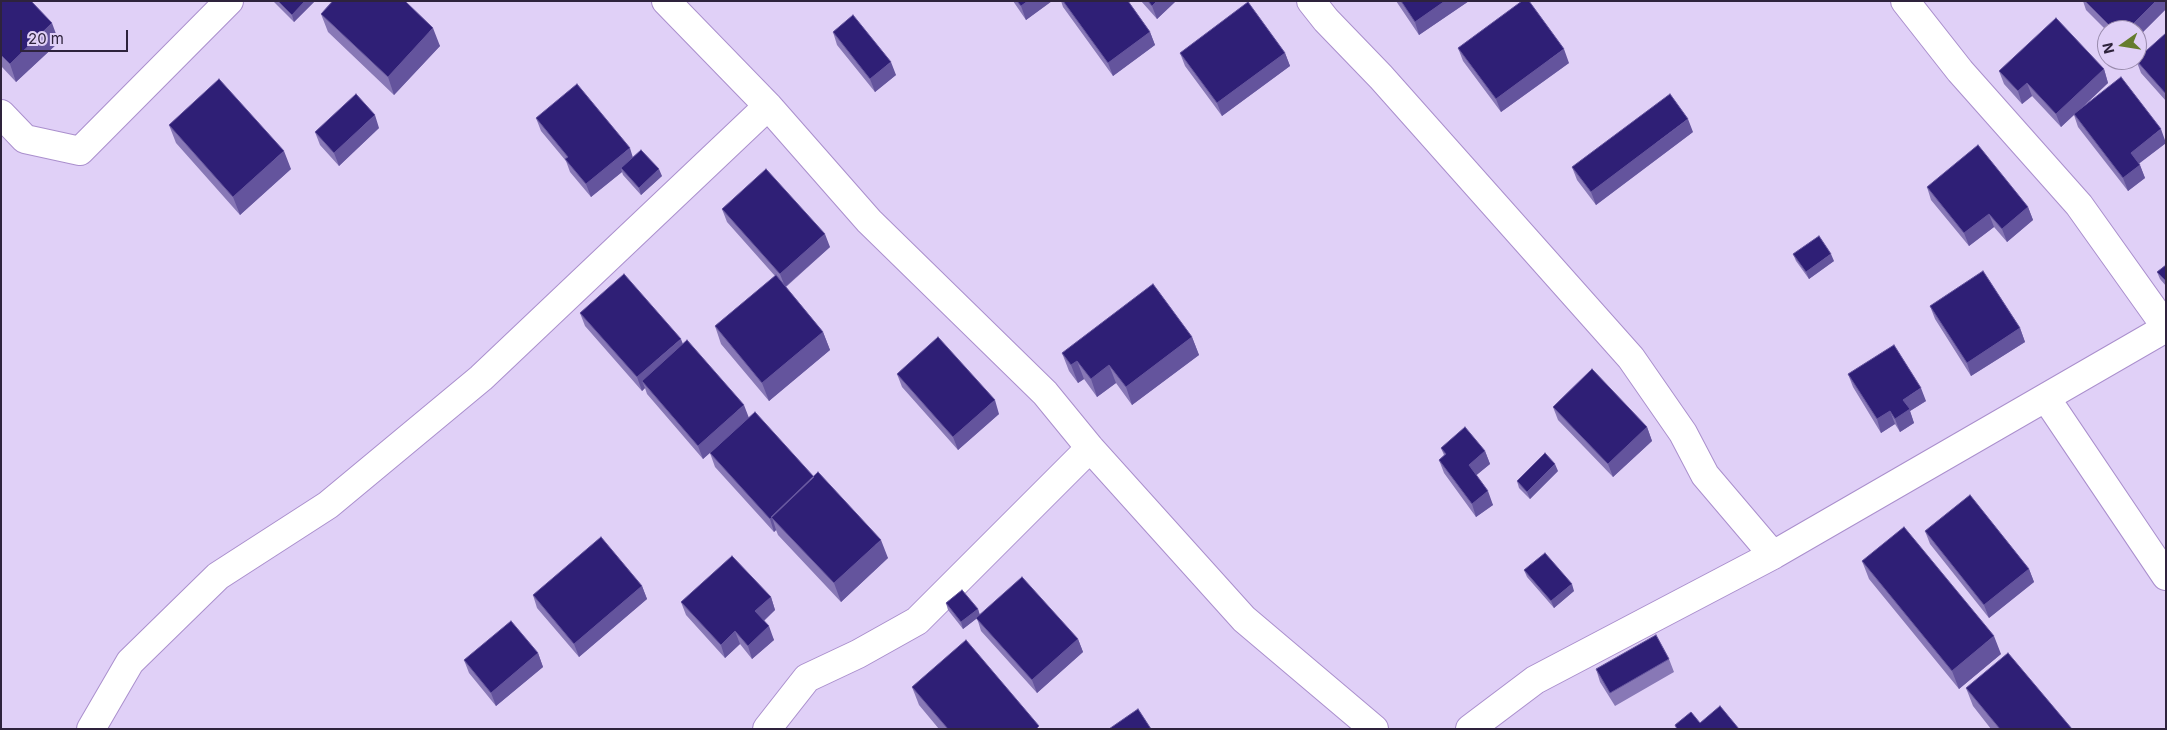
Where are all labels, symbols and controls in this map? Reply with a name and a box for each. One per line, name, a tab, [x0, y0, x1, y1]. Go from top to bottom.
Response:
scale bar	[22, 20, 130, 52]
north arrow	[2097, 20, 2147, 70]
text: 20 m	[28, 29, 64, 48]
text: N	[2098, 41, 2117, 55]

